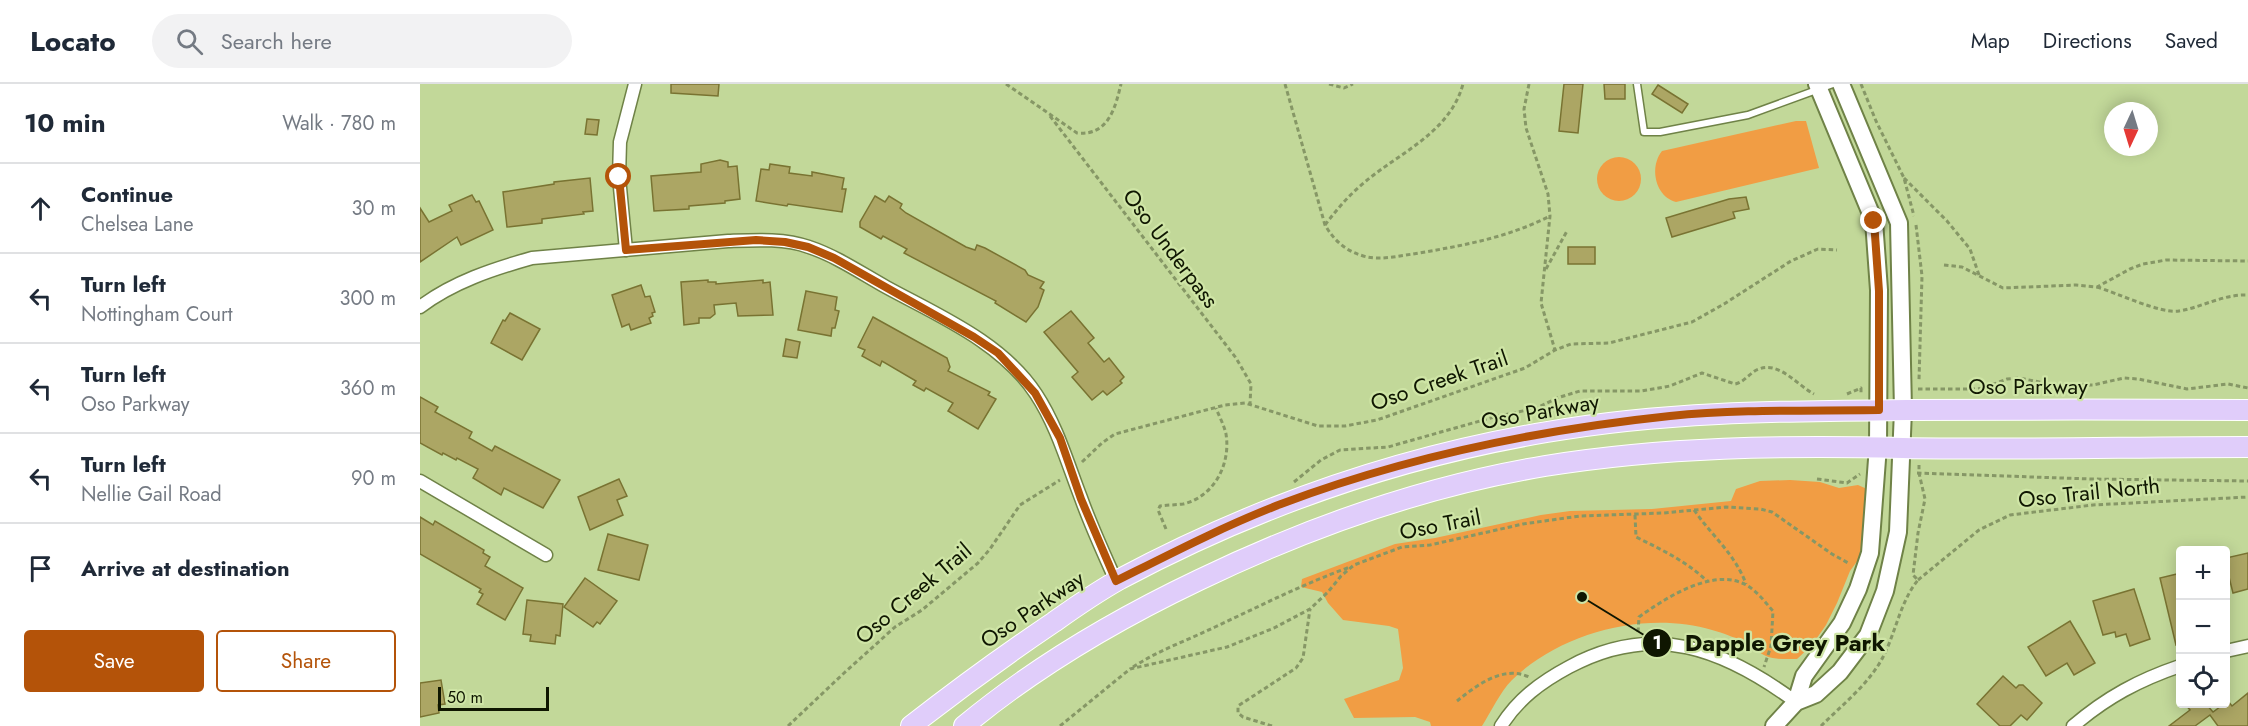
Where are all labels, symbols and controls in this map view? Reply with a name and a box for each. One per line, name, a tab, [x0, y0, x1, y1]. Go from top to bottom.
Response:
search box	[152, 14, 572, 68]
text: Locato	[30, 21, 116, 62]
icon: search	[173, 25, 206, 58]
text: Search here	[221, 25, 332, 57]
text: Map	[1971, 26, 2010, 56]
text: Directions	[2043, 26, 2132, 56]
text: Saved	[2165, 26, 2218, 56]
north arrow	[2104, 102, 2158, 156]
text: 10 min	[24, 104, 106, 142]
text: Walk · 780 m	[282, 109, 396, 138]
route start	[605, 163, 631, 189]
text: Continue	[81, 178, 173, 210]
street label: Oso Underpass	[1115, 181, 1227, 315]
icon: ahead	[24, 192, 57, 225]
text: 30 m	[351, 194, 396, 223]
route end	[1860, 207, 1886, 233]
text: Chelsea Lane	[81, 210, 194, 239]
text: Turn left	[81, 268, 166, 300]
icon: left	[24, 282, 57, 315]
text: 300 m	[339, 284, 396, 313]
text: Nottingham Court	[81, 300, 233, 329]
street label: Oso Creek Trail	[1366, 342, 1512, 418]
text: Turn left	[81, 358, 166, 390]
street label: Oso Parkway	[1968, 370, 2088, 402]
icon: left	[24, 372, 57, 405]
text: 360 m	[340, 374, 396, 403]
street label: Oso Parkway	[1478, 385, 1602, 437]
text: Oso Parkway	[81, 390, 190, 419]
text: Turn left	[81, 448, 166, 480]
icon: left	[24, 462, 57, 495]
text: 90 m	[351, 464, 396, 493]
street label: Oso Trail North	[2017, 469, 2161, 515]
text: Nellie Gail Road	[81, 480, 222, 509]
street label: Oso Trail	[1397, 500, 1483, 548]
street label: Oso Creek Trail	[848, 535, 978, 651]
map controls	[2176, 546, 2230, 708]
button: +	[2176, 546, 2230, 600]
icon: arrive	[24, 552, 57, 585]
text: Arrive at destination	[81, 552, 290, 584]
street label: Oso Parkway	[974, 562, 1091, 656]
button: −	[2176, 600, 2230, 654]
callout: Dapple Grey Park	[1642, 622, 1897, 664]
text: Dapple Grey Park	[1685, 625, 1885, 660]
button: Save	[24, 630, 204, 692]
button: Share	[216, 630, 396, 692]
text: 1	[1652, 630, 1662, 656]
button: locate	[2176, 654, 2230, 708]
scale bar	[438, 684, 549, 712]
text: 50 m	[447, 686, 483, 709]

